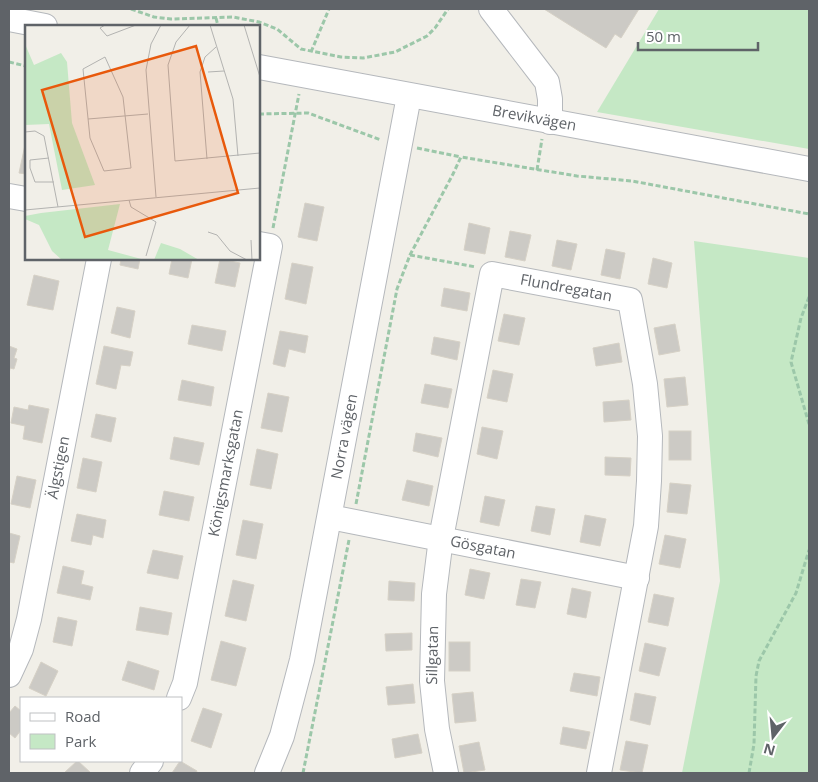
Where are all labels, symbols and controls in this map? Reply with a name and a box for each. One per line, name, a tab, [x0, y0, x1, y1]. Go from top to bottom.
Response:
scale bar	[638, 20, 758, 52]
inset map	[25, 25, 260, 260]
text: 50 m	[646, 26, 681, 46]
street label: Brevikvägen	[491, 99, 578, 135]
street label: Flundregatan	[519, 269, 614, 305]
street label: Norra vägen	[326, 392, 361, 481]
street label: Königsmarksgatan	[203, 407, 247, 538]
street label: Älgstigen	[42, 434, 73, 500]
street label: Gösgatan	[449, 530, 518, 563]
street label: Sillgatan	[421, 625, 442, 685]
legend	[20, 697, 182, 762]
text: Road	[65, 706, 101, 726]
north arrow	[748, 712, 798, 762]
text: Park	[65, 731, 96, 751]
text: N	[761, 739, 777, 761]

